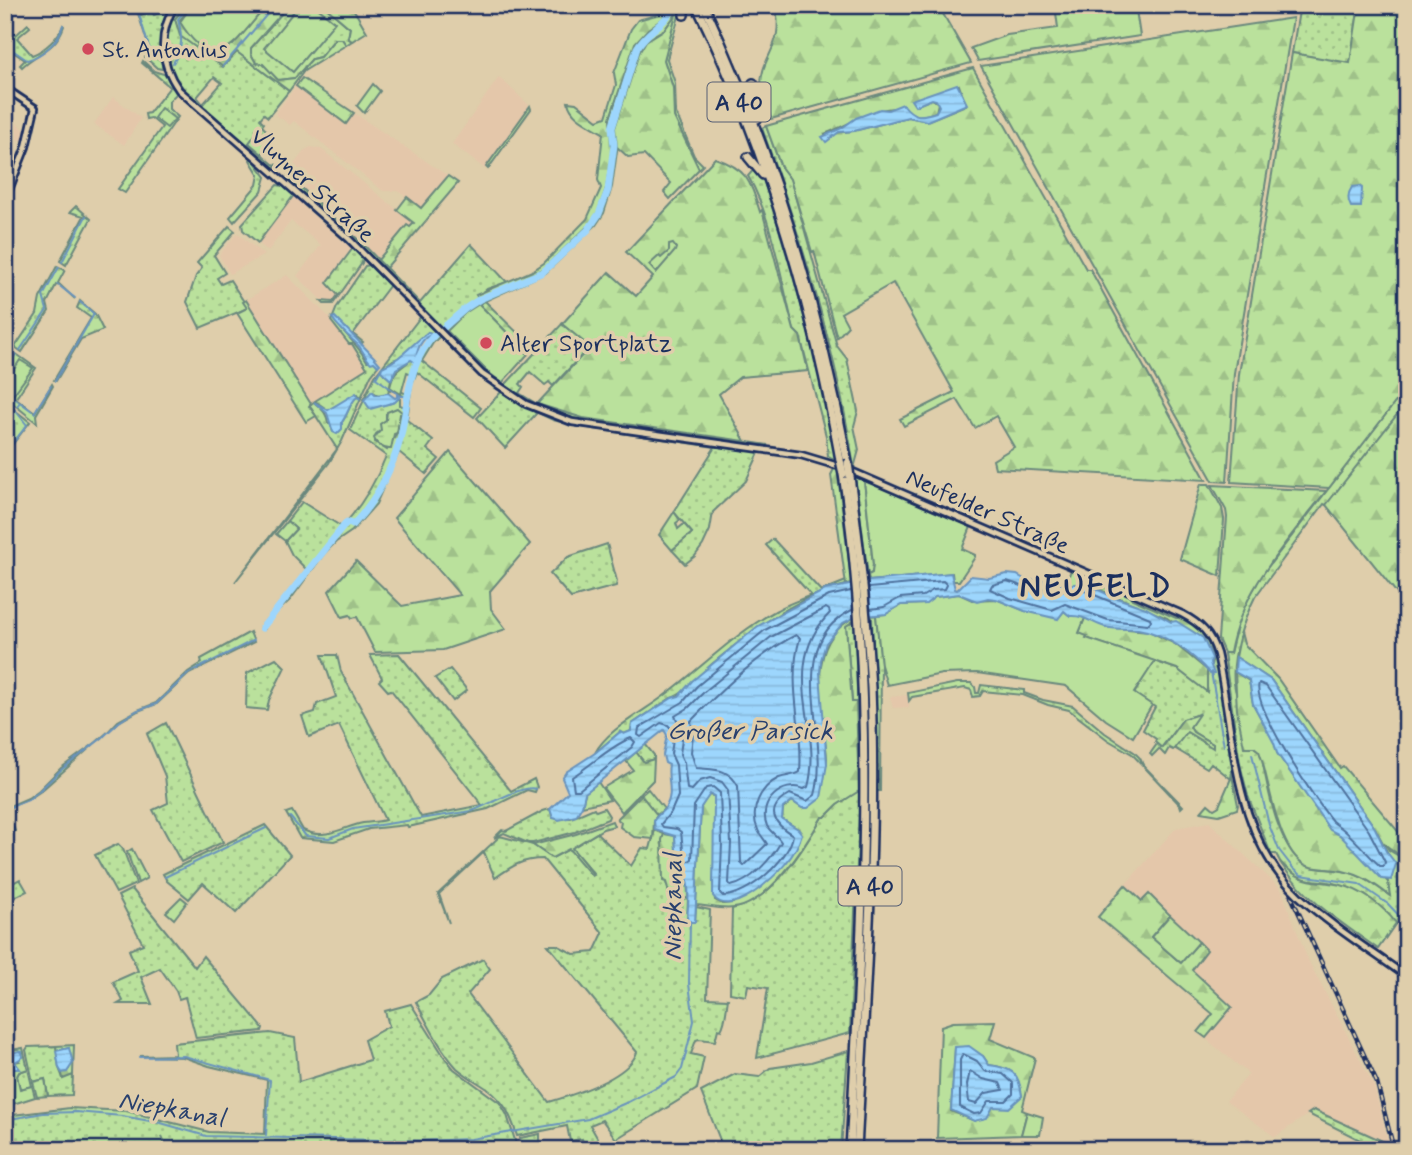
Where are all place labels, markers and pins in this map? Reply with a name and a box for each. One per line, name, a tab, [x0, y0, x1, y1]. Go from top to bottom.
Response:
place label: St. Antonius	[102, 35, 228, 66]
marker: St. Antonius	[80, 41, 96, 57]
place label: Alter Sportplatz	[500, 329, 672, 360]
marker: Alter Sportplatz	[478, 335, 494, 351]

